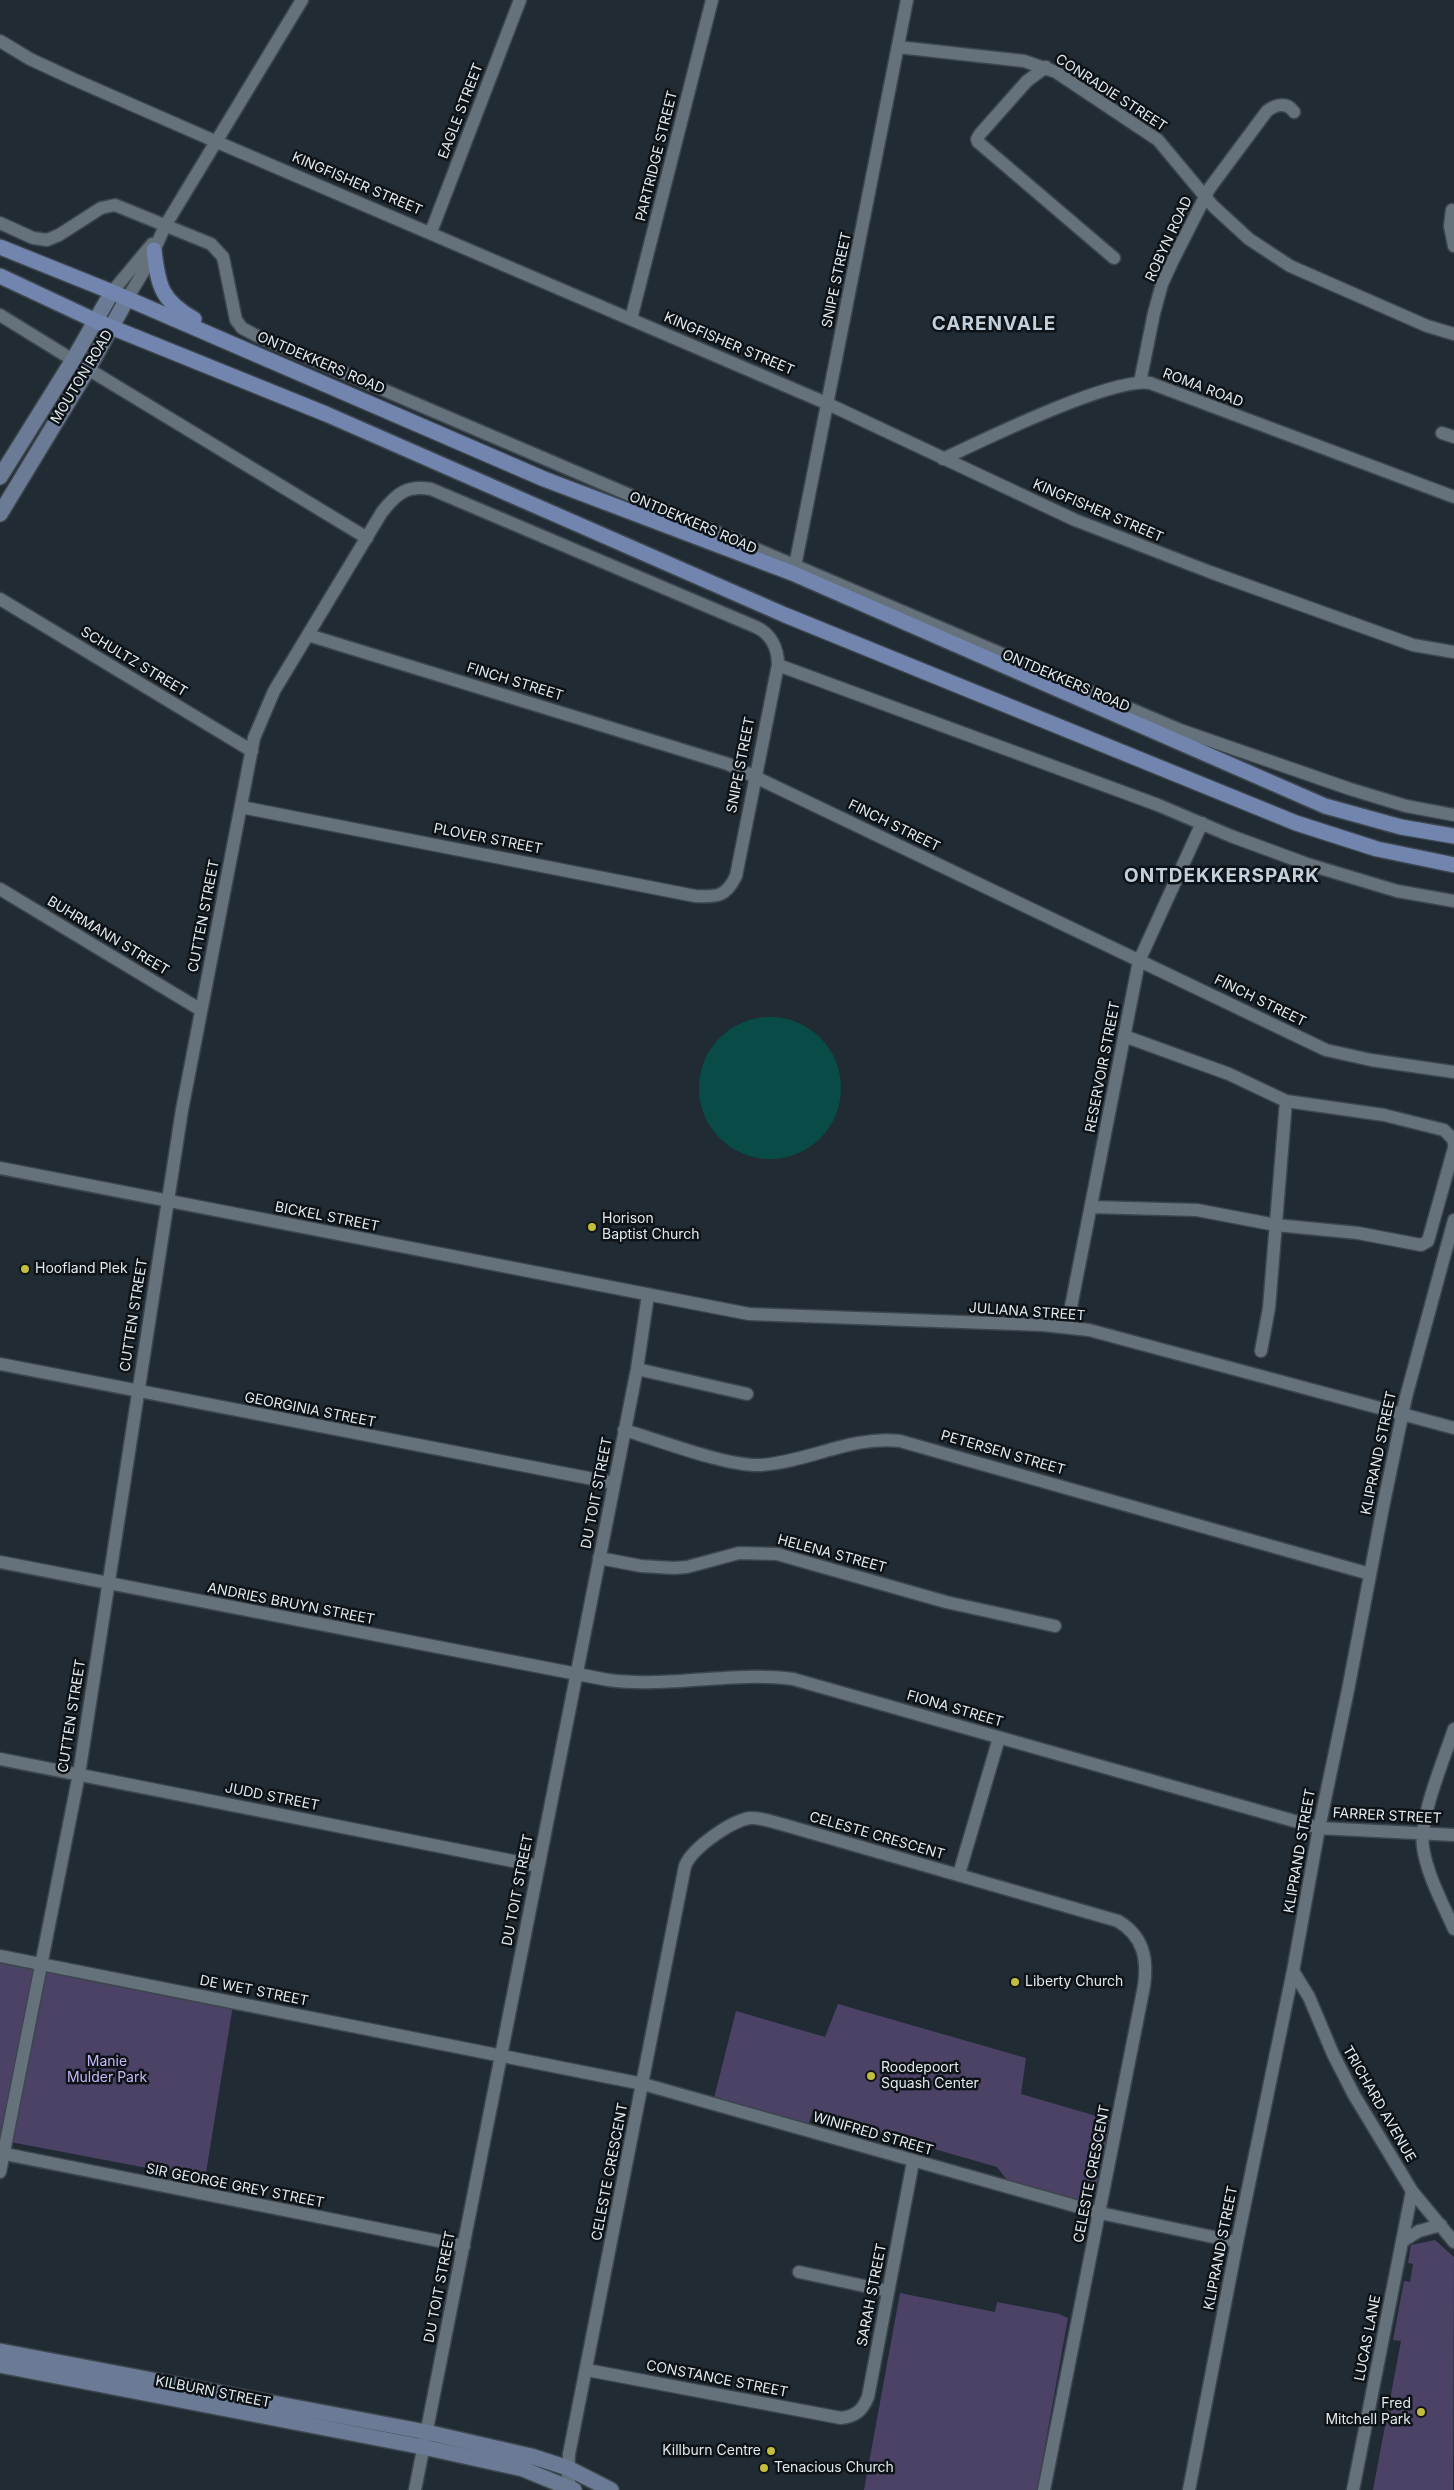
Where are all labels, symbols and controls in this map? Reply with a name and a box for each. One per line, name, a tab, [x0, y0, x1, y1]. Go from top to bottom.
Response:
street label: CONRADIE STREET	[1052, 51, 1170, 135]
street label: EAGLE STREET	[435, 61, 487, 161]
street label: PARTRIDGE STREET	[633, 89, 681, 223]
street label: KINGFISHER STREET	[289, 149, 425, 219]
street label: ROBYN ROAD	[1142, 194, 1196, 284]
street label: SNIPE STREET	[819, 231, 855, 329]
street label: KINGFISHER STREET	[661, 309, 797, 379]
district label: CARENVALE	[931, 313, 1057, 335]
street label: MOUTON ROAD	[47, 327, 117, 427]
street label: ONTDEKKERS ROAD	[255, 329, 387, 397]
street label: ROMA ROAD	[1160, 365, 1246, 411]
street label: KINGFISHER STREET	[1030, 476, 1166, 546]
street label: ONTDEKKERS ROAD	[627, 489, 759, 557]
street label: SCHULTZ STREET	[78, 624, 190, 700]
street label: ONTDEKKERS ROAD	[1000, 647, 1132, 715]
street label: FINCH STREET	[465, 659, 565, 705]
street label: SNIPE STREET	[723, 716, 759, 814]
street label: FINCH STREET	[845, 797, 943, 855]
street label: PLOVER STREET	[432, 820, 544, 858]
street label: CUTTEN STREET	[185, 858, 223, 974]
district label: ONTDEKKERSPARK	[1122, 865, 1322, 887]
street label: BUHRMANN STREET	[44, 893, 172, 979]
street label: FINCH STREET	[1211, 972, 1309, 1030]
street label: RESERVOIR STREET	[1082, 1000, 1124, 1134]
street label: BICKEL STREET	[274, 1199, 380, 1235]
place label: Horison Baptist Church	[602, 1211, 700, 1244]
marker: Horison Baptist Church	[586, 1221, 598, 1233]
street label: CUTTEN STREET	[117, 1257, 151, 1373]
place label: Hoofland Plek	[35, 1261, 128, 1277]
marker: Hoofland Plek	[19, 1263, 31, 1275]
street label: JULIANA STREET	[968, 1300, 1086, 1324]
street label: GEORGINIA STREET	[243, 1389, 377, 1431]
street label: KLIPRAND STREET	[1358, 1390, 1400, 1516]
street label: PETERSEN STREET	[939, 1427, 1067, 1479]
street label: DU TOIT STREET	[578, 1436, 616, 1550]
street label: HELENA STREET	[776, 1531, 888, 1577]
street label: ANDRIES BRUYN STREET	[206, 1580, 376, 1628]
street label: CUTTEN STREET	[55, 1658, 89, 1774]
street label: FIONA STREET	[905, 1687, 1005, 1731]
street label: JUDD STREET	[224, 1780, 320, 1814]
street label: KLIPRAND STREET	[1281, 1787, 1319, 1915]
street label: FARRER STREET	[1332, 1805, 1442, 1827]
street label: CELESTE CRESCENT	[807, 1809, 947, 1863]
street label: DU TOIT STREET	[499, 1833, 537, 1947]
street label: DE WET STREET	[198, 1972, 310, 2010]
place label: Liberty Church	[1025, 1974, 1123, 1990]
marker: Liberty Church	[1009, 1976, 1021, 1988]
street label: TRICHARD AVENUE	[1339, 2043, 1419, 2165]
park label: Manie Mulder Park	[67, 2054, 147, 2086]
place label: Roodepoort Squash Center	[881, 2060, 979, 2092]
marker: Roodepoort Squash Center	[865, 2070, 877, 2082]
street label: CELESTE CRESCENT	[588, 2102, 632, 2242]
street label: CELESTE CRESCENT	[1070, 2104, 1114, 2244]
street label: WINIFRED STREET	[811, 2109, 935, 2159]
street label: SIR GEORGE GREY STREET	[144, 2160, 326, 2212]
street label: KLIPRAND STREET	[1201, 2184, 1241, 2312]
street label: DU TOIT STREET	[421, 2230, 459, 2344]
street label: SARAH STREET	[854, 2242, 890, 2348]
street label: LUCAS LANE	[1351, 2293, 1385, 2383]
street label: CONSTANCE STREET	[645, 2357, 789, 2401]
street label: KILBURN STREET	[154, 2373, 272, 2411]
place label: Fred Mitchell Park	[1325, 2396, 1411, 2428]
marker: Fred Mitchell Park	[1415, 2406, 1427, 2418]
place label: Killburn Centre	[662, 2443, 761, 2459]
marker: Killburn Centre	[765, 2445, 777, 2457]
place label: Tenacious Church	[774, 2460, 894, 2476]
marker: Tenacious Church	[758, 2462, 770, 2474]

